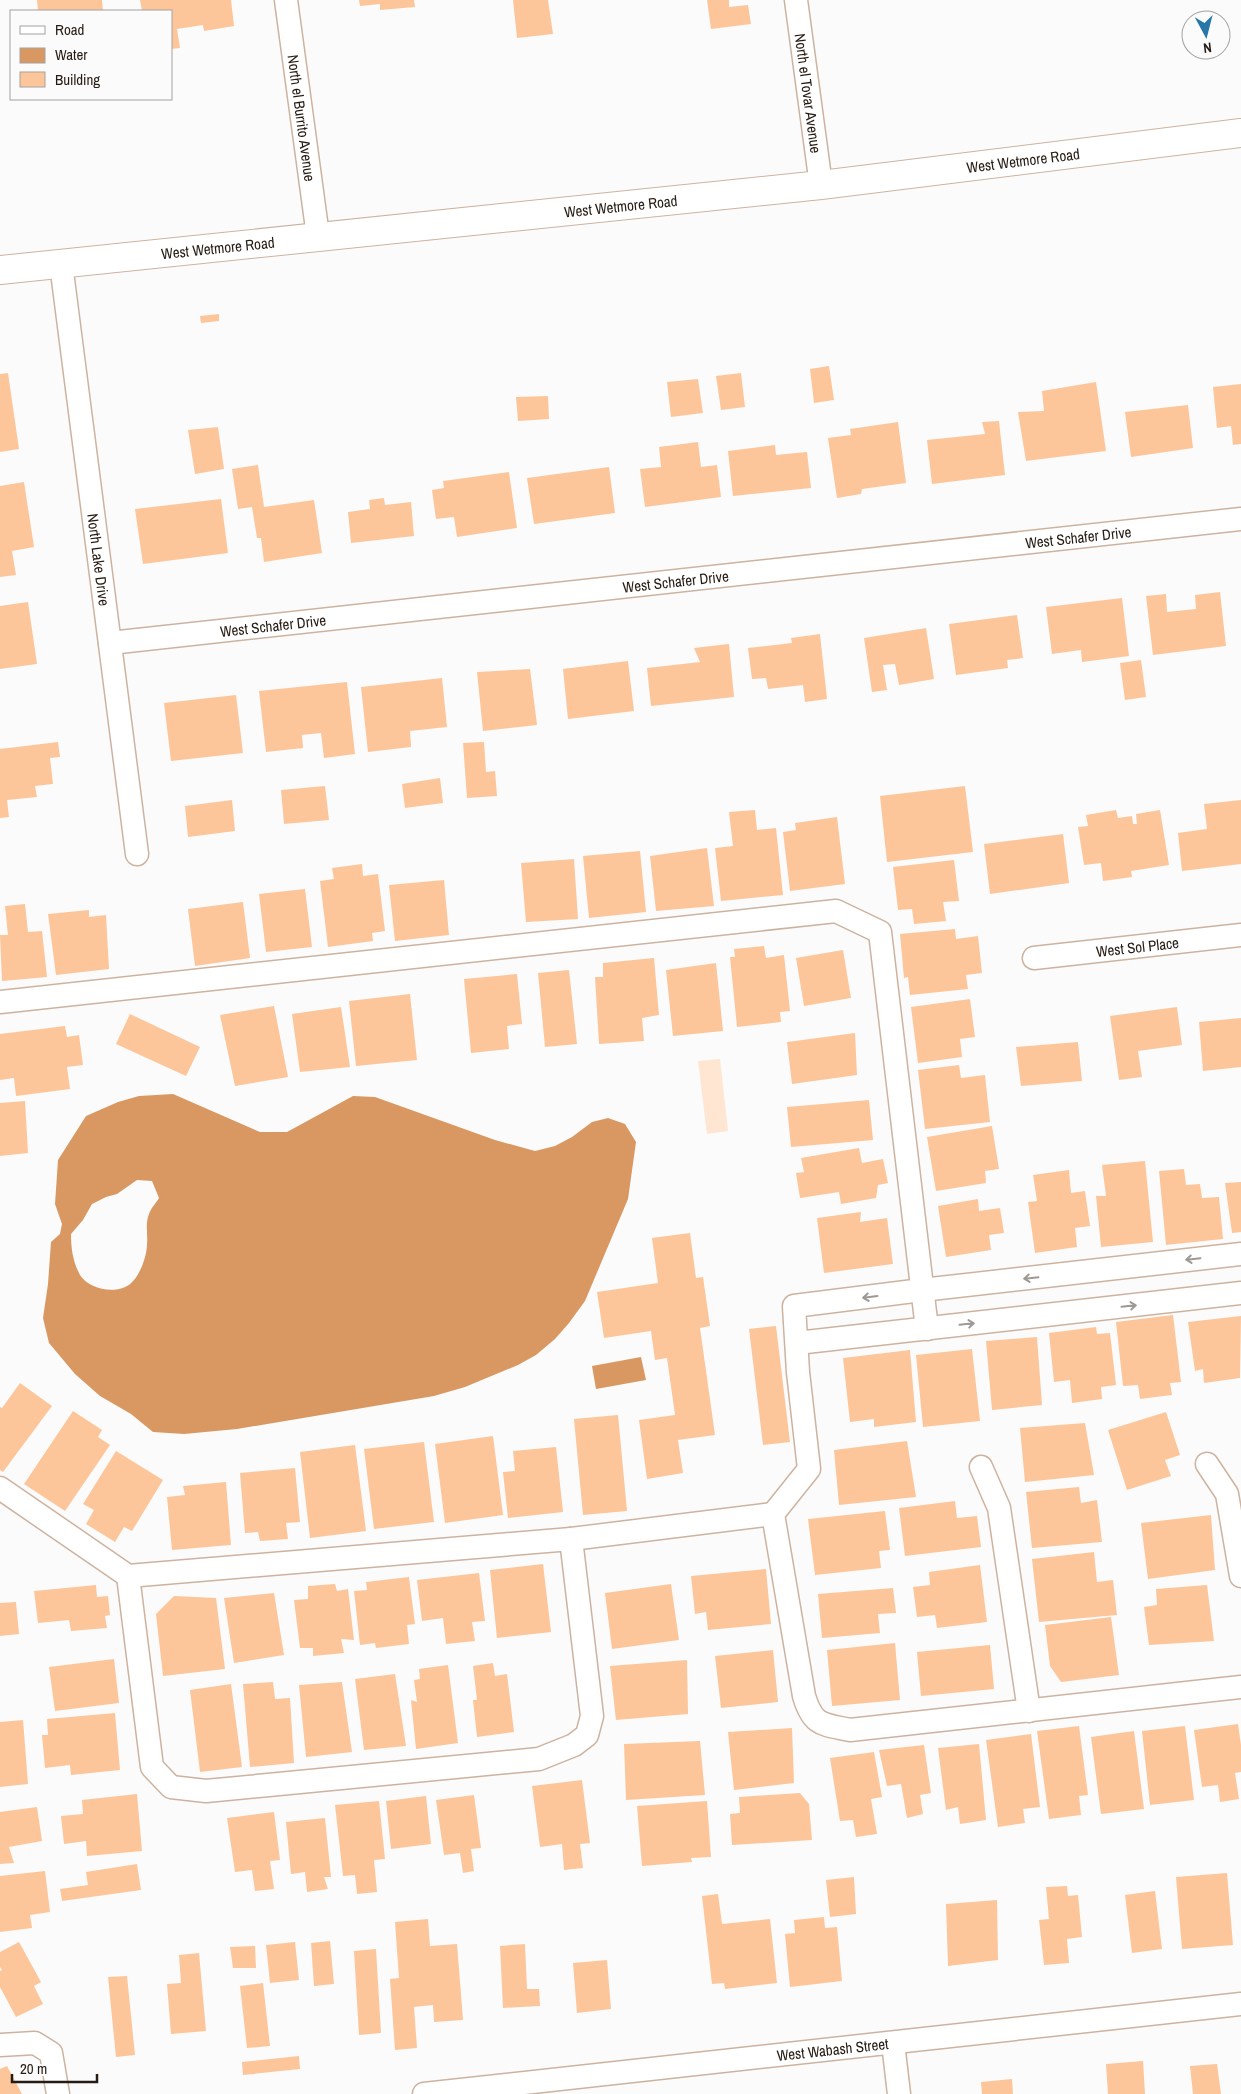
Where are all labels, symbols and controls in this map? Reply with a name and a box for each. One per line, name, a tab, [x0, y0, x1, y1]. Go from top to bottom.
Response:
legend	[10, 10, 172, 100]
north arrow	[1181, 10, 1231, 60]
text: Road	[55, 19, 84, 40]
street label: North el Tovar Avenue	[790, 32, 827, 155]
text: N	[1202, 38, 1213, 57]
text: Water	[55, 44, 87, 65]
street label: North el Burrito Avenue	[283, 53, 321, 183]
text: Building	[55, 69, 100, 90]
street label: West Wetmore Road	[965, 143, 1081, 177]
street label: West Wetmore Road	[563, 189, 678, 222]
street label: West Wetmore Road	[160, 231, 276, 264]
street label: North Lake Drive	[83, 512, 115, 607]
street label: West Schafer Drive	[1024, 521, 1132, 553]
street label: West Schafer Drive	[622, 565, 730, 597]
street label: West Schafer Drive	[219, 609, 327, 641]
street label: West Sol Place	[1095, 931, 1180, 962]
one-way arrow	[1185, 1254, 1201, 1264]
one-way arrow	[1023, 1273, 1039, 1283]
one-way arrow	[862, 1292, 878, 1302]
one-way arrow	[1121, 1301, 1137, 1310]
one-way arrow	[959, 1319, 975, 1329]
street label: West Wabash Street	[776, 2032, 890, 2066]
scale bar	[12, 2052, 98, 2084]
text: 20 m	[20, 2058, 47, 2079]

